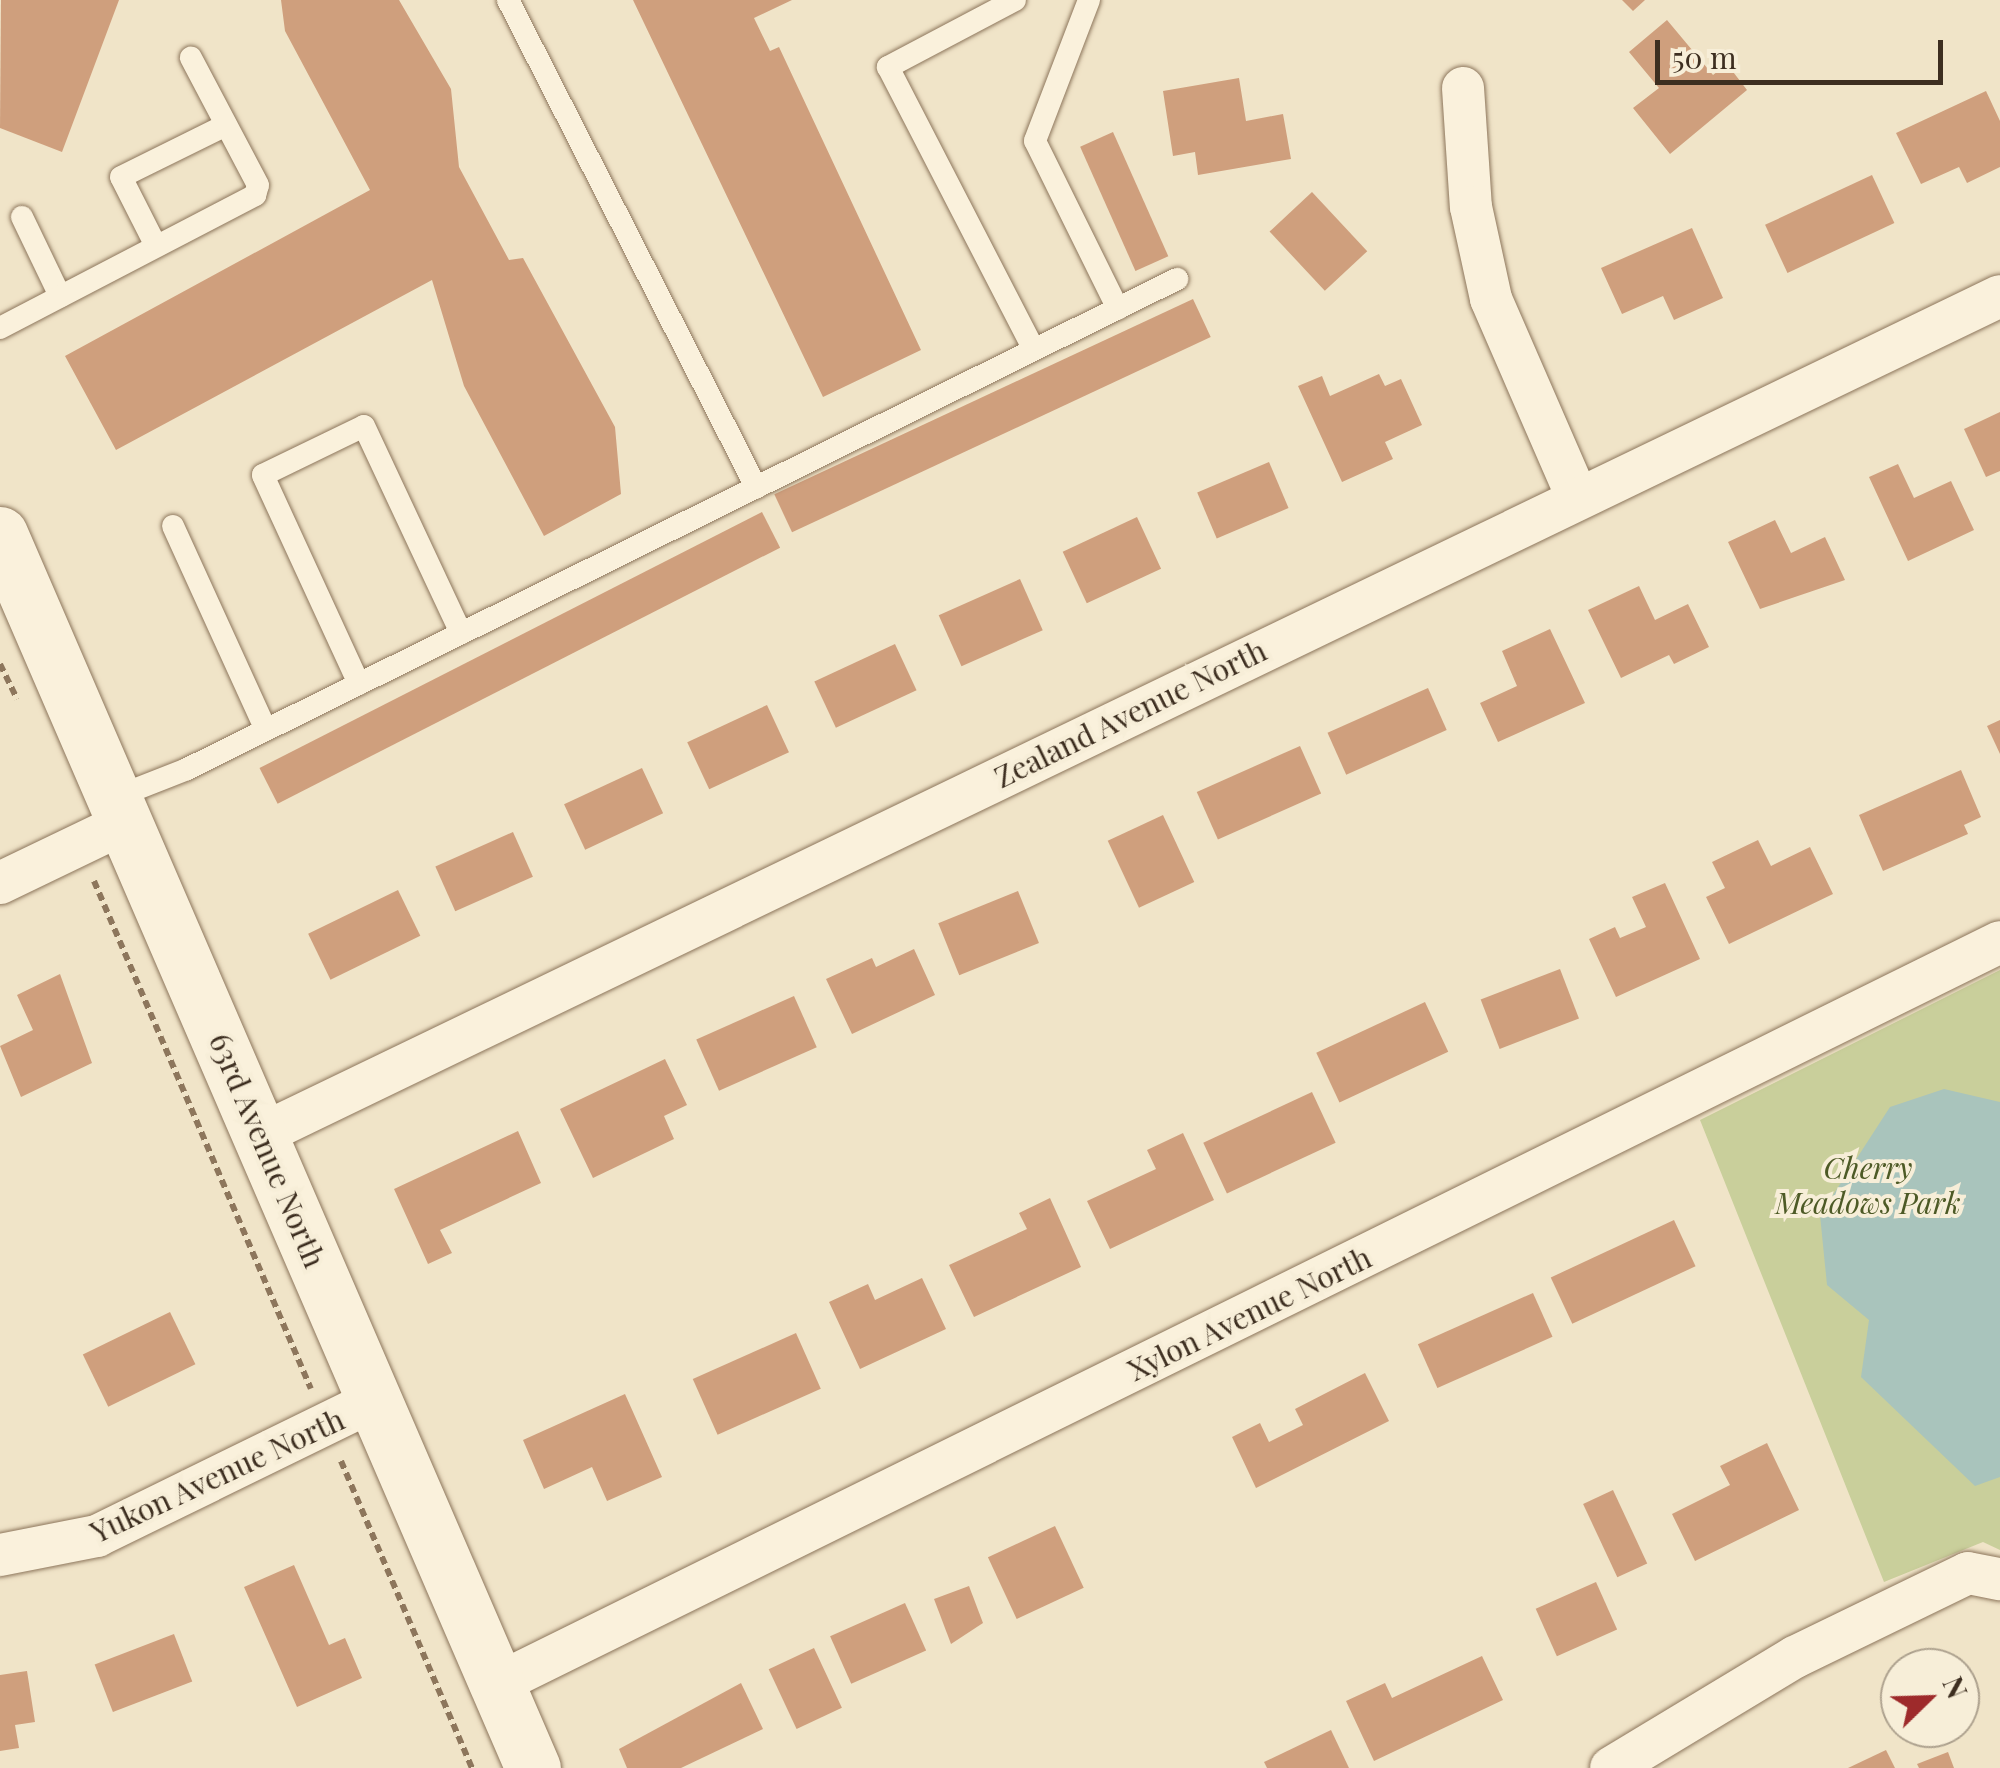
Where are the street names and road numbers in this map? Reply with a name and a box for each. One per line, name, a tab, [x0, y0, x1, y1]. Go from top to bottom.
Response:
street label: Zealand Avenue North	[988, 631, 1272, 795]
street label: 63rd Avenue North	[202, 1027, 334, 1273]
street label: Xylon Avenue North	[1121, 1238, 1377, 1388]
street label: Yukon Avenue North	[84, 1400, 350, 1550]

